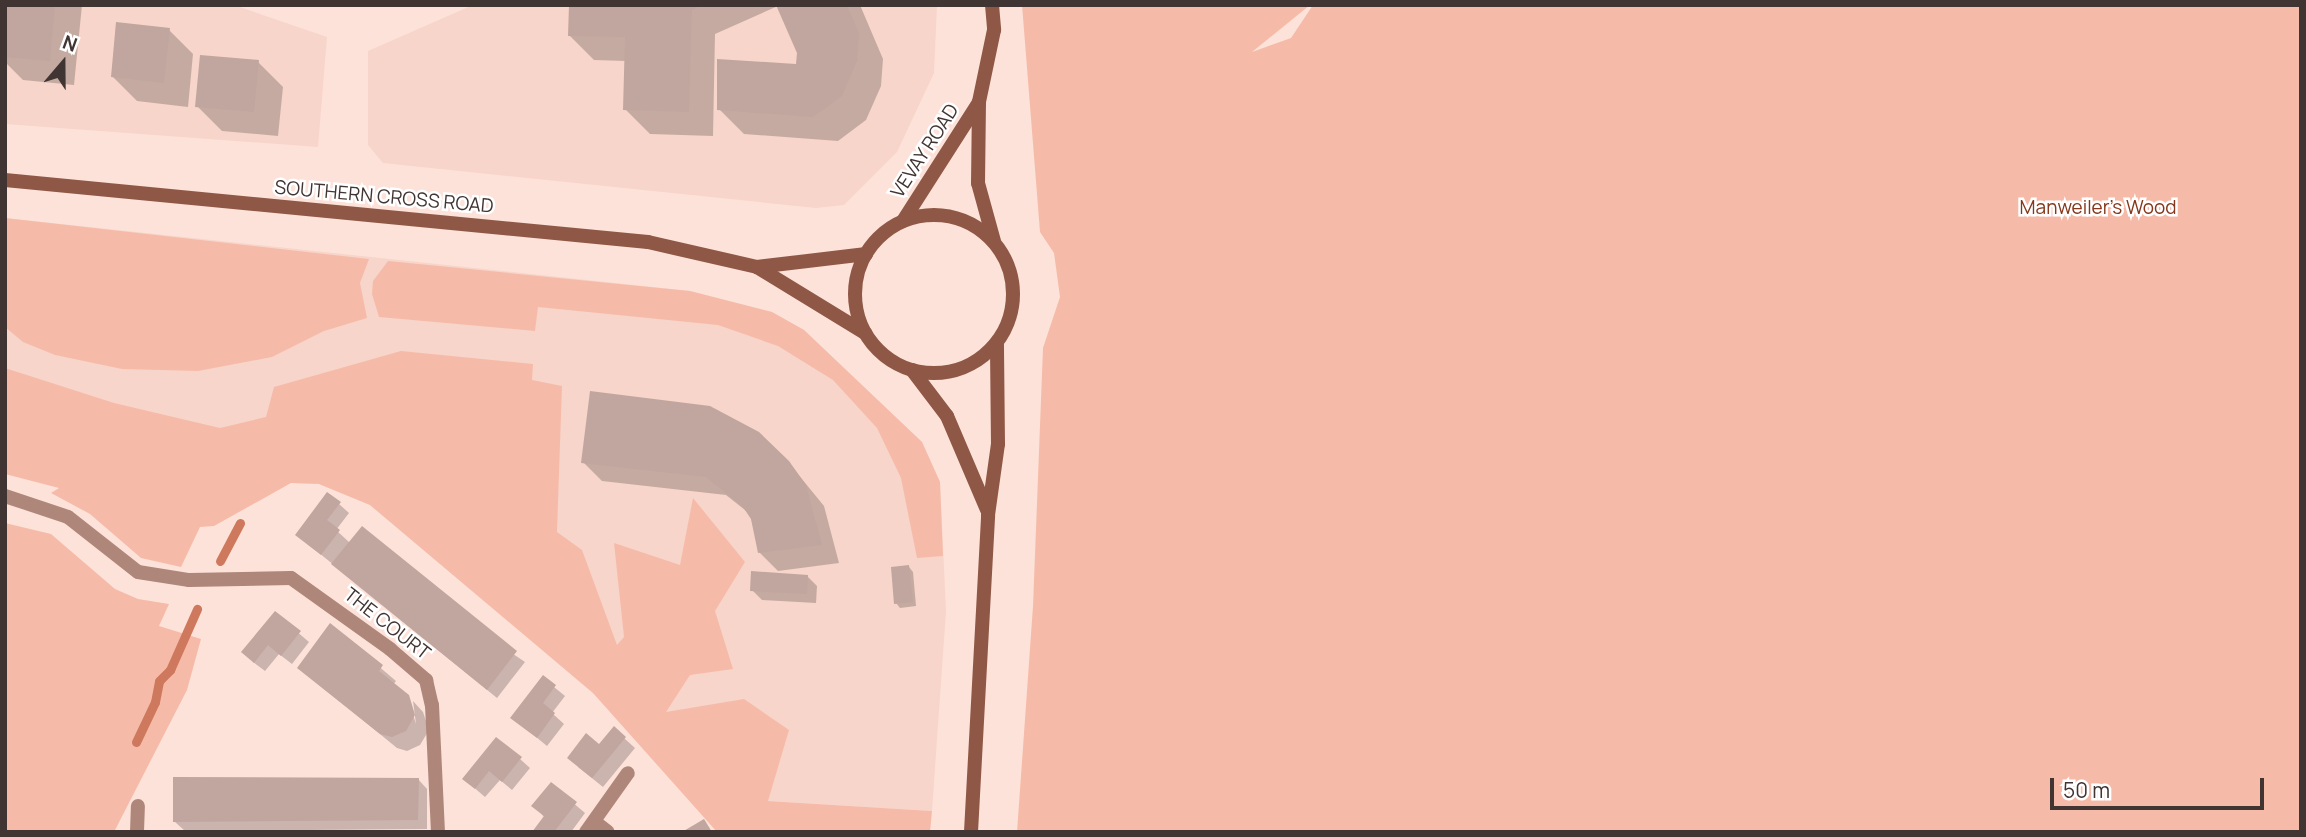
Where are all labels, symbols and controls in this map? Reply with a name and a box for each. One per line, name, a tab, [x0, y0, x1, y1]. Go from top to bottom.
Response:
north arrow	[28, 28, 98, 98]
text: N	[59, 29, 81, 58]
street label: VEVAY ROAD	[886, 100, 964, 202]
street label: SOUTHERN CROSS ROAD	[274, 176, 494, 218]
park label: Manweiler's Wood	[2020, 197, 2176, 219]
street label: THE COURT	[339, 583, 435, 665]
scale bar	[2054, 764, 2268, 808]
text: 50 m	[2063, 776, 2110, 804]

